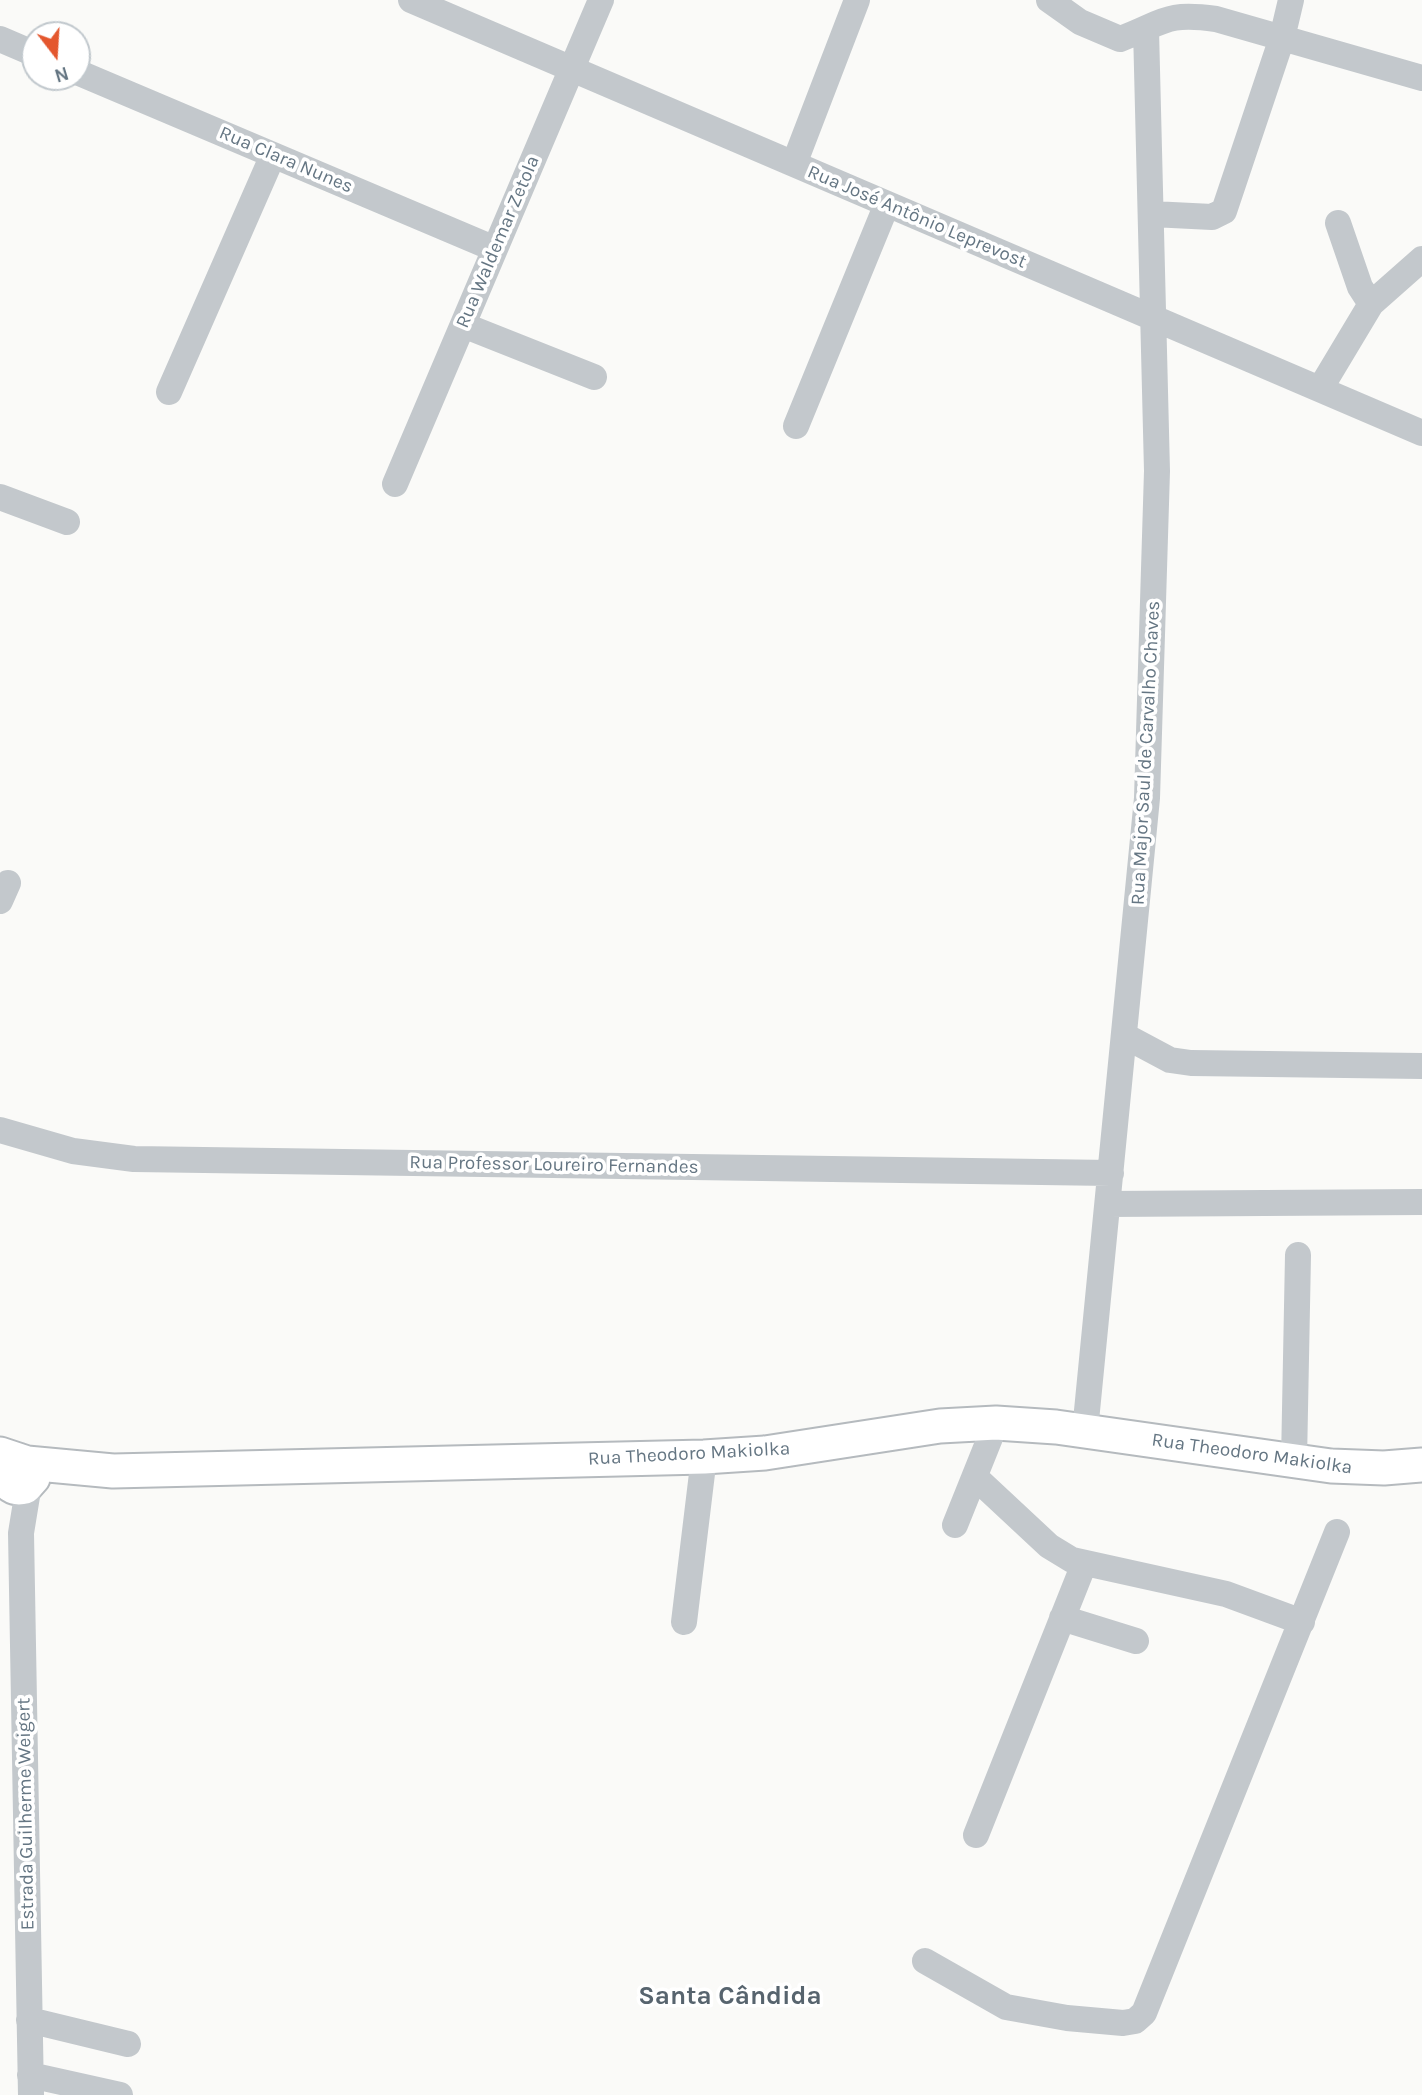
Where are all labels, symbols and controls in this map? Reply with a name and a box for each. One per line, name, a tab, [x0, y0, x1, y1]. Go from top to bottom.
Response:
north arrow	[21, 21, 91, 91]
text: N	[52, 62, 71, 87]
street label: Rua Clara Nunes	[216, 122, 356, 198]
street label: Rua Waldemar Zetola	[451, 152, 545, 332]
street label: Rua José Antônio Leprevost	[804, 160, 1030, 274]
street label: Rua Major Saul de Carvalho Chaves	[1127, 600, 1165, 906]
street label: Rua Professor Loureiro Fernandes	[409, 1151, 699, 1179]
street label: Rua Theodoro Makiolka	[1150, 1429, 1354, 1479]
street label: Rua Theodoro Makiolka	[587, 1437, 791, 1471]
street label: Estrada Guilherme Weigert	[13, 1698, 39, 1930]
district label: Santa Cândida	[638, 1981, 822, 2013]

